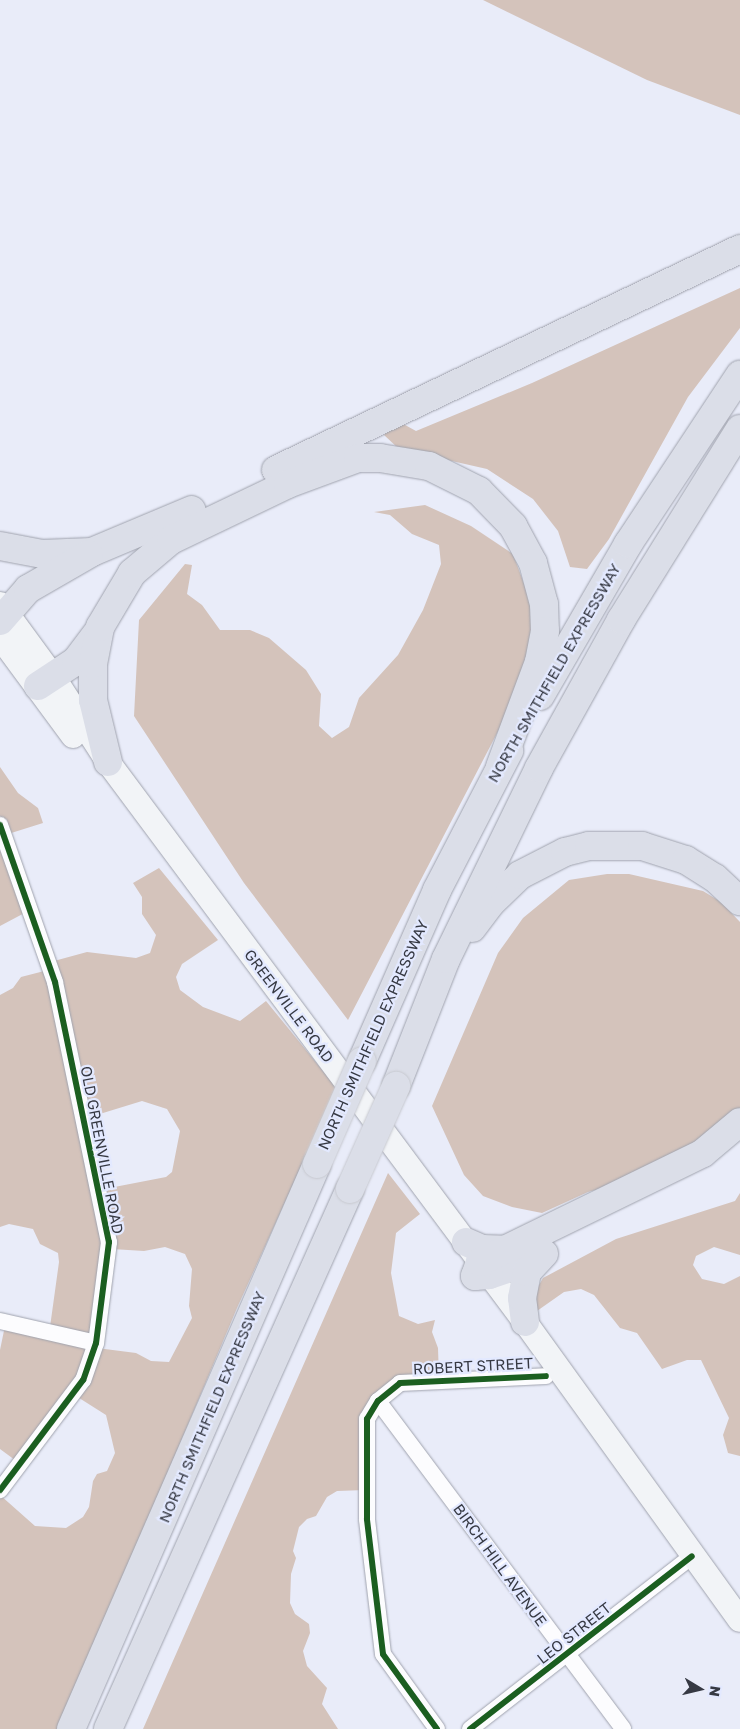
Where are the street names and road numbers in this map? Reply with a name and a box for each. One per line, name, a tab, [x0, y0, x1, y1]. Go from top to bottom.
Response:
street label: NORTH SMITHFIELD EXPRESSWAY	[484, 560, 624, 786]
street label: NORTH SMITHFIELD EXPRESSWAY	[314, 917, 432, 1153]
street label: GREENVILLE ROAD	[241, 946, 337, 1066]
street label: OLD GREENVILLE ROAD	[77, 1065, 127, 1235]
street label: NORTH SMITHFIELD EXPRESSWAY	[155, 1289, 269, 1525]
street label: ROBERT STREET	[412, 1354, 534, 1378]
street label: BIRCH HILL AVENUE	[450, 1500, 550, 1630]
street label: LEO STREET	[533, 1598, 615, 1668]

